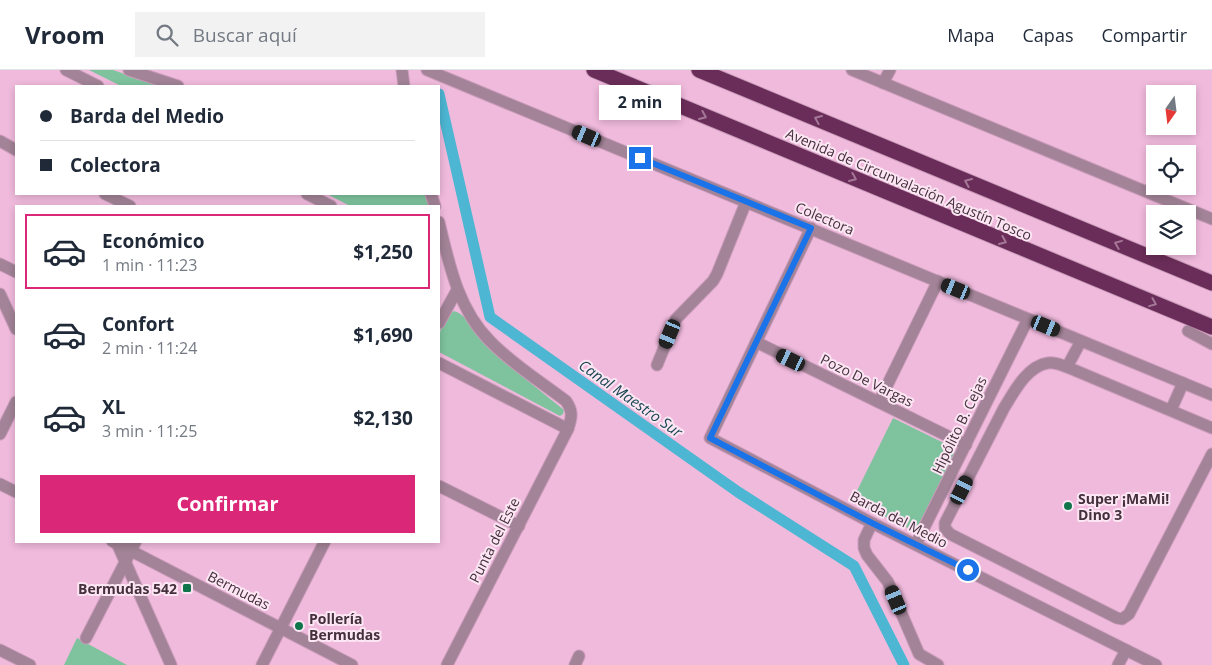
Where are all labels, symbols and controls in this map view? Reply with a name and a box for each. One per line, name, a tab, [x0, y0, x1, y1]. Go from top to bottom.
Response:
search box	[135, 12, 485, 57]
text: Vroom	[25, 18, 105, 51]
icon: search	[153, 21, 181, 49]
text: Buscar aquí	[193, 22, 297, 48]
text: Mapa	[947, 23, 995, 47]
text: Capas	[1023, 23, 1073, 47]
text: Compartir	[1101, 23, 1187, 47]
north arrow	[1146, 85, 1196, 135]
map controls	[1146, 85, 1196, 255]
callout: 2 min	[599, 86, 681, 121]
text: 2 min	[618, 91, 662, 113]
text: Barda del Medio	[70, 103, 224, 129]
one-way arrow	[698, 109, 707, 120]
one-way arrow	[814, 115, 823, 126]
car	[570, 123, 603, 149]
street label: Avenida de Circunvalación Agustín Tosco	[783, 123, 1035, 245]
button: locate	[1146, 145, 1196, 195]
route end	[629, 147, 651, 169]
text: Colectora	[70, 152, 161, 178]
one-way arrow	[848, 172, 857, 183]
one-way arrow	[964, 177, 973, 188]
street label: Colectora	[793, 197, 857, 239]
button: layers	[1146, 205, 1196, 255]
text: Económico	[102, 228, 204, 254]
icon: car	[42, 229, 87, 274]
one-way arrow	[998, 234, 1007, 245]
text: $1,250	[353, 239, 413, 265]
one-way arrow	[1114, 240, 1123, 250]
text: 1 min · 11:23	[102, 254, 197, 276]
car	[939, 276, 972, 302]
one-way arrow	[1148, 296, 1157, 307]
text: Confort	[102, 311, 174, 337]
icon: car	[42, 312, 87, 357]
car	[1029, 313, 1062, 339]
car	[657, 317, 682, 351]
text: $1,690	[353, 322, 413, 348]
text: 2 min · 11:24	[102, 337, 197, 359]
car	[774, 347, 807, 373]
street label: Pozo De Vargas	[817, 349, 917, 411]
water label: Canal Maestro Sur	[575, 355, 688, 442]
street label: Hipólito B. Cejas	[927, 373, 991, 477]
text: XL	[102, 394, 125, 420]
icon: car	[42, 395, 87, 440]
text: $2,130	[353, 405, 413, 431]
text: 3 min · 11:25	[102, 420, 197, 442]
car	[948, 473, 975, 507]
button: Confirmar	[40, 475, 415, 533]
street label: Barda del Medio	[847, 486, 951, 552]
place label: Super ¡MaMi! Dino 3	[1078, 489, 1169, 524]
street label: Punta del Este	[464, 494, 524, 586]
marker: Super ¡MaMi! Dino 3	[1062, 500, 1074, 512]
route start	[957, 559, 979, 581]
street label: Bermudas	[205, 566, 274, 614]
place label: Bermudas 542	[78, 579, 177, 598]
marker: Bermudas 542	[181, 582, 193, 594]
car	[883, 583, 908, 617]
place label: Pollería Bermudas	[309, 609, 380, 644]
marker: Pollería Bermudas	[293, 620, 305, 632]

